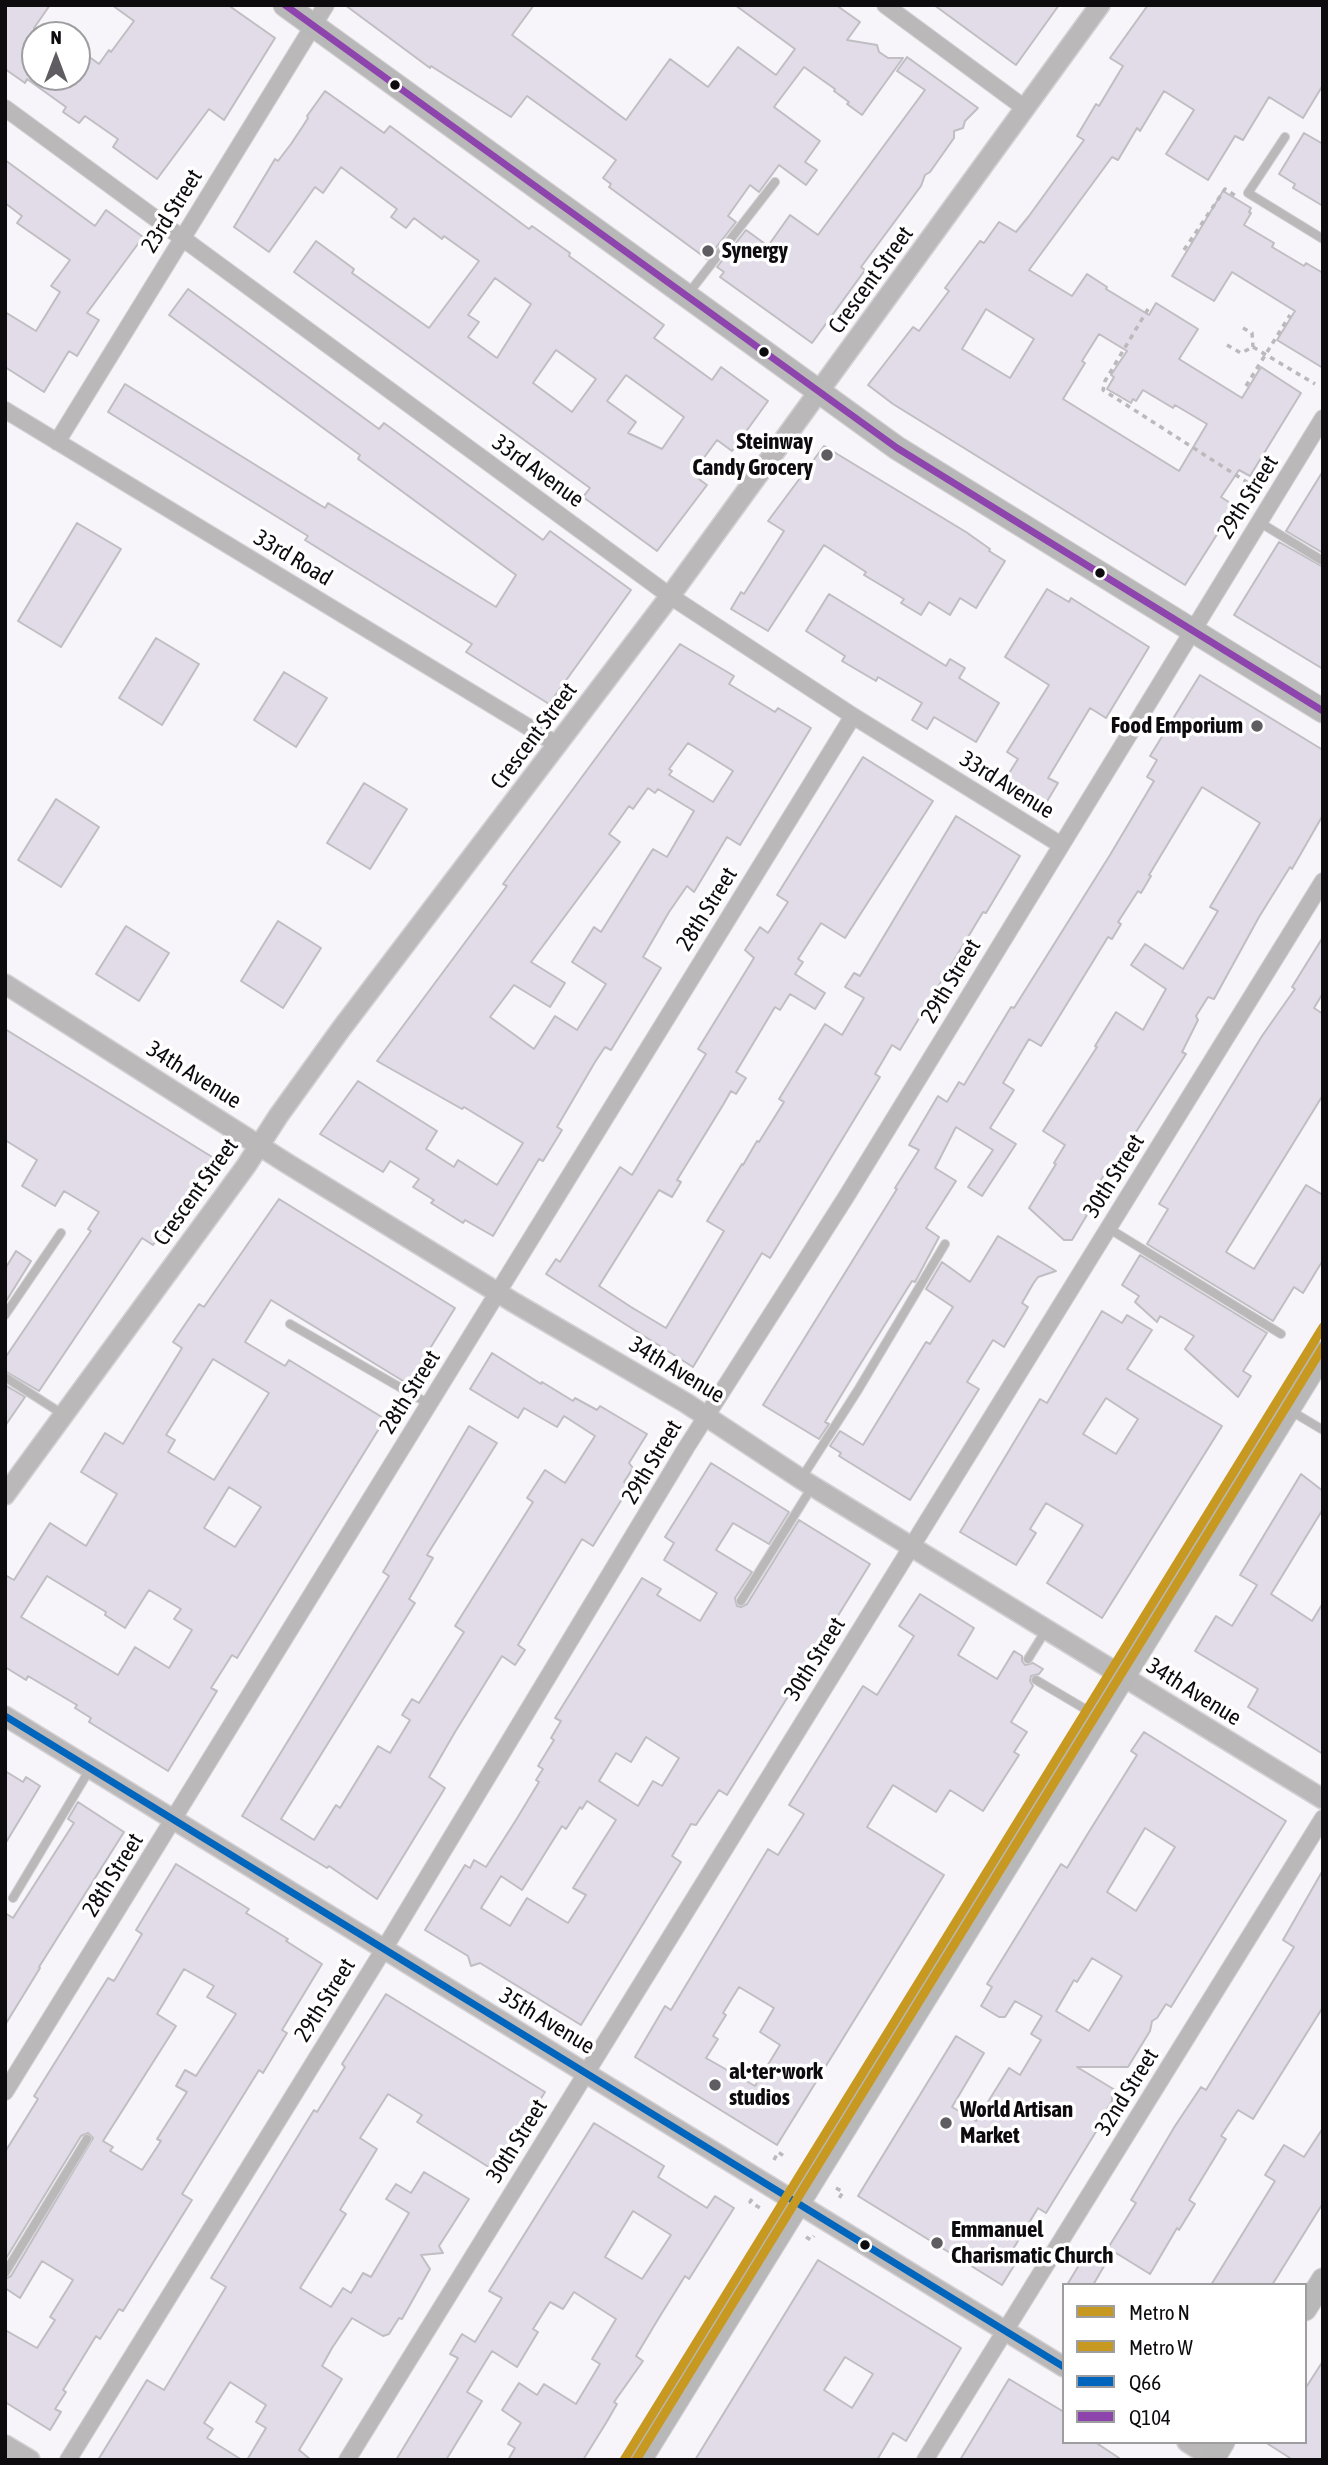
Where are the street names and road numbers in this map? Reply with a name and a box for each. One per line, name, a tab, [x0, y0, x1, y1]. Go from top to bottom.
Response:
street label: 23rd Street	[136, 164, 208, 258]
street label: Crescent Street	[823, 221, 919, 339]
street label: 33rd Avenue	[487, 429, 589, 513]
street label: 29th Street	[1212, 450, 1284, 544]
street label: 33rd Road	[249, 524, 337, 592]
street label: Crescent Street	[485, 677, 583, 795]
street label: 33rd Avenue	[955, 745, 1059, 825]
street label: 28th Street	[671, 862, 743, 956]
street label: 29th Street	[915, 934, 987, 1028]
street label: 34th Avenue	[142, 1035, 246, 1115]
street label: 30th Street	[1078, 1129, 1150, 1223]
street label: Crescent Street	[148, 1133, 244, 1251]
street label: 34th Avenue	[624, 1331, 730, 1409]
street label: 28th Street	[374, 1345, 446, 1439]
street label: 29th Street	[616, 1415, 688, 1509]
street label: 30th Street	[779, 1612, 851, 1706]
street label: 34th Avenue	[1142, 1652, 1246, 1732]
street label: 28th Street	[77, 1828, 149, 1922]
street label: 29th Street	[289, 1953, 361, 2047]
street label: 35th Avenue	[494, 1982, 600, 2060]
street label: 32nd Street	[1090, 2043, 1164, 2141]
street label: 30th Street	[481, 2094, 553, 2188]

